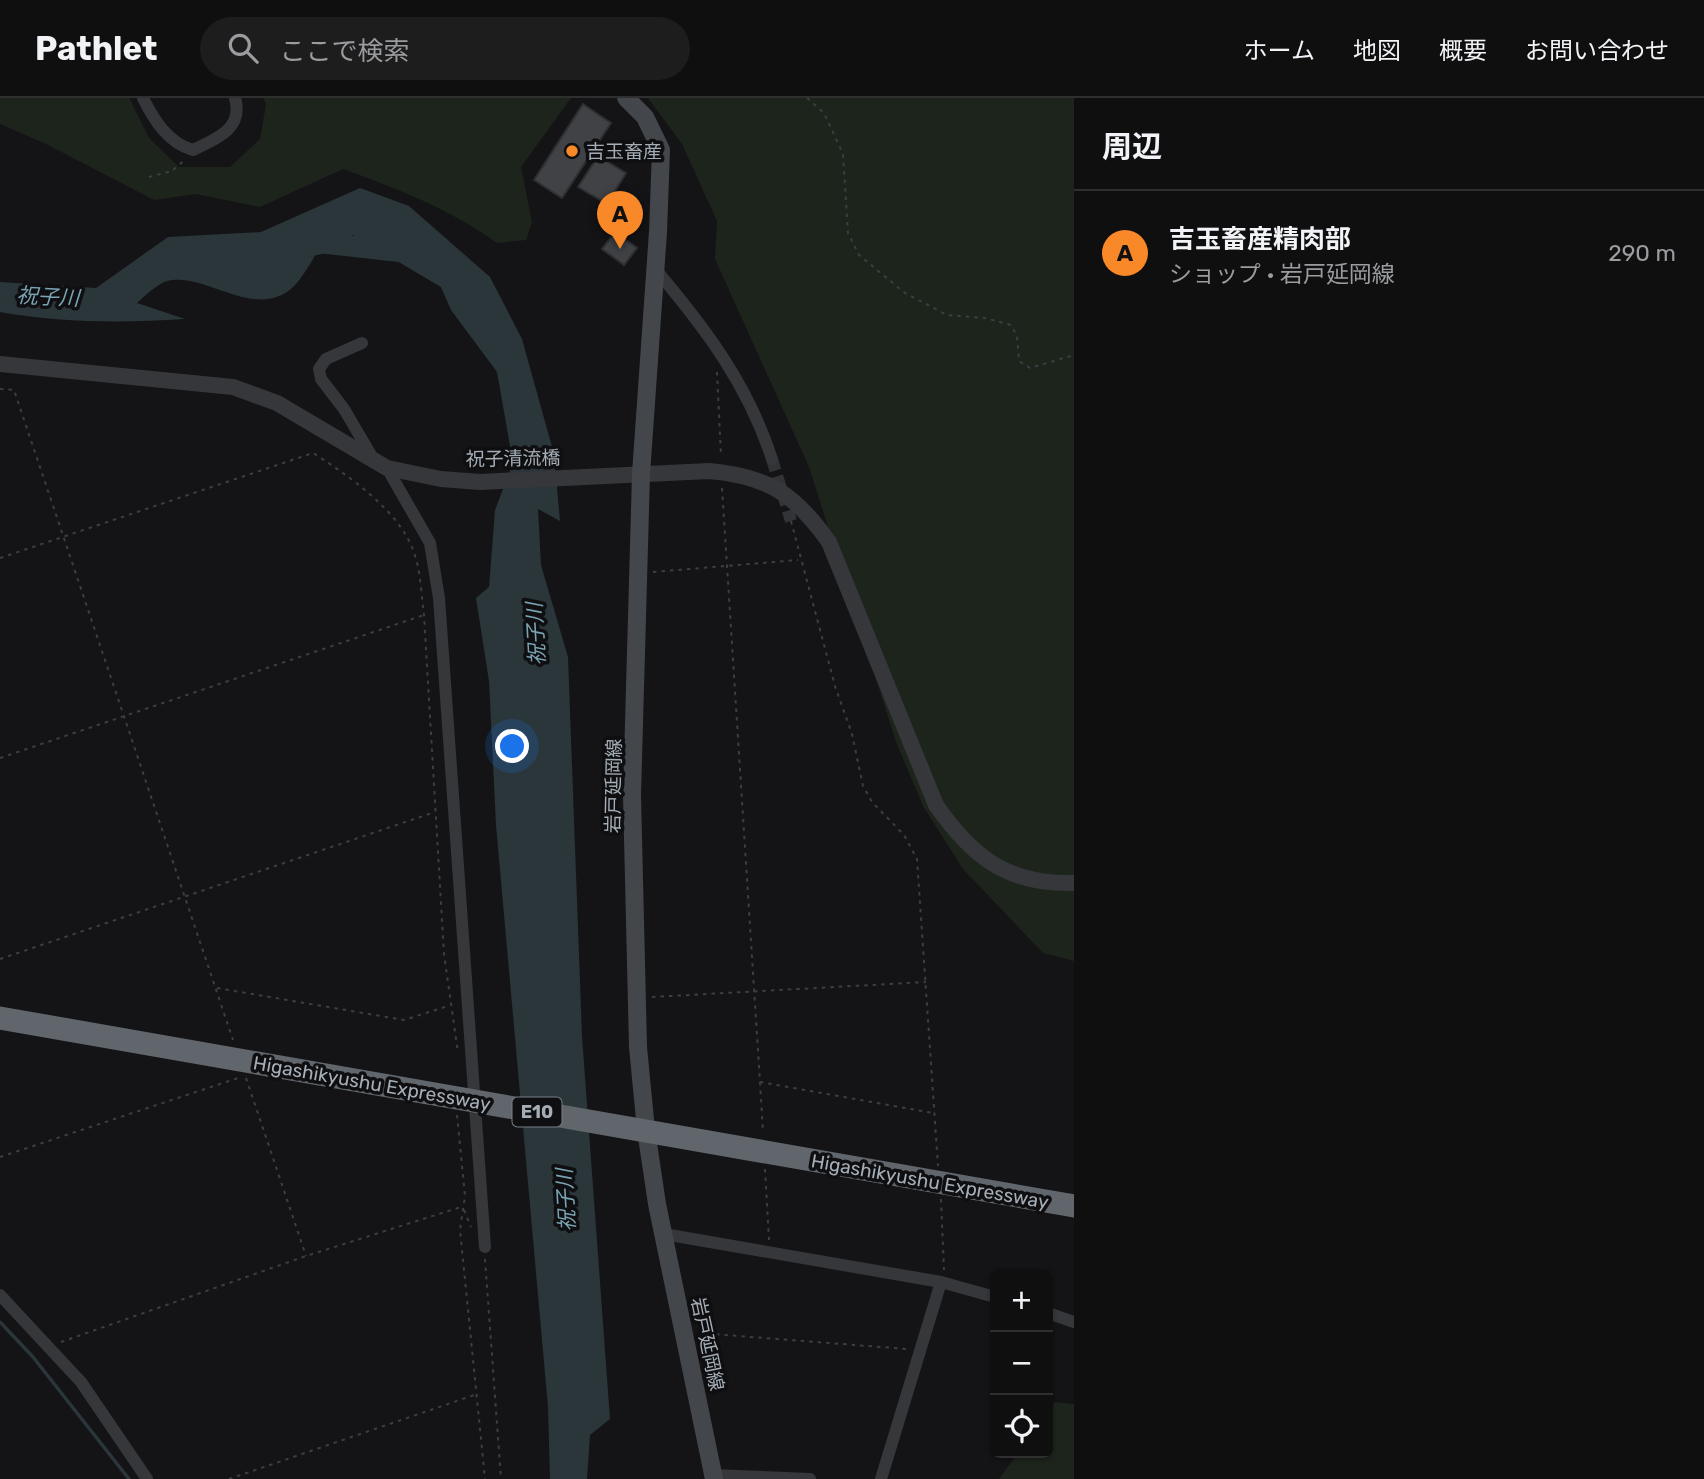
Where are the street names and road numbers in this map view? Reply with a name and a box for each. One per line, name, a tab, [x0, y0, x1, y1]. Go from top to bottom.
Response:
street label: 祝子清流橋	[465, 446, 561, 471]
street label: 岩戸延岡線	[601, 738, 626, 834]
street label: Higashikyushu Expressway	[251, 1051, 492, 1116]
road number: E10	[512, 1098, 562, 1126]
street label: Higashikyushu Expressway	[809, 1149, 1050, 1214]
street label: 岩戸延岡線	[686, 1295, 729, 1393]

